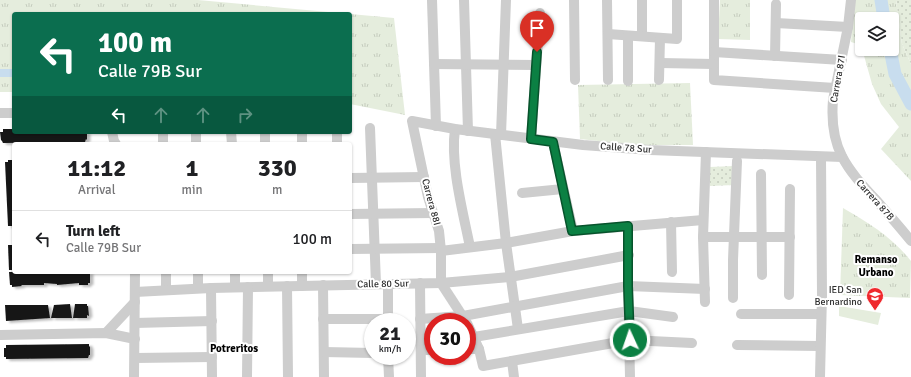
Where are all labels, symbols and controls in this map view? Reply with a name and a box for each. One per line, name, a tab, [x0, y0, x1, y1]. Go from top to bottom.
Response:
pin	[520, 11, 554, 52]
map controls	[855, 12, 899, 56]
button: layers	[855, 12, 899, 56]
icon: arrive	[526, 17, 548, 39]
text: 100 m	[98, 26, 172, 60]
icon: left	[32, 28, 84, 80]
street label: Carrera 87I	[828, 54, 848, 104]
text: Calle 79B Sur	[98, 60, 202, 82]
icon: left	[108, 104, 130, 126]
icon: ahead	[150, 104, 172, 126]
icon: ahead	[192, 104, 214, 126]
icon: right	[234, 104, 256, 126]
street label: Calle 78 Sur	[600, 140, 652, 156]
text: 11:12	[67, 153, 126, 183]
text: 1	[186, 153, 198, 183]
text: 330	[258, 153, 297, 183]
street label: Carrera 88I	[419, 177, 443, 227]
street label: Carrera 87B	[853, 177, 897, 223]
text: Arrival	[78, 182, 115, 198]
text: min	[182, 182, 203, 198]
text: m	[272, 182, 282, 198]
text: Turn left	[66, 222, 120, 240]
icon: left	[32, 228, 54, 250]
text: 100 m	[292, 230, 332, 248]
text: Calle 79B Sur	[66, 240, 141, 256]
district label: Remanso Urbano	[854, 253, 898, 279]
street label: Calle 80 Sur	[357, 278, 409, 290]
place label: IED San Bernardino	[815, 284, 862, 308]
school or university icon: IED San Bernardino	[865, 286, 885, 311]
speed limit sign: 30	[424, 313, 476, 365]
position arrow	[609, 319, 651, 361]
text: 21	[379, 321, 401, 346]
district label: Potreritos	[210, 342, 258, 355]
text: km/h	[379, 343, 401, 355]

